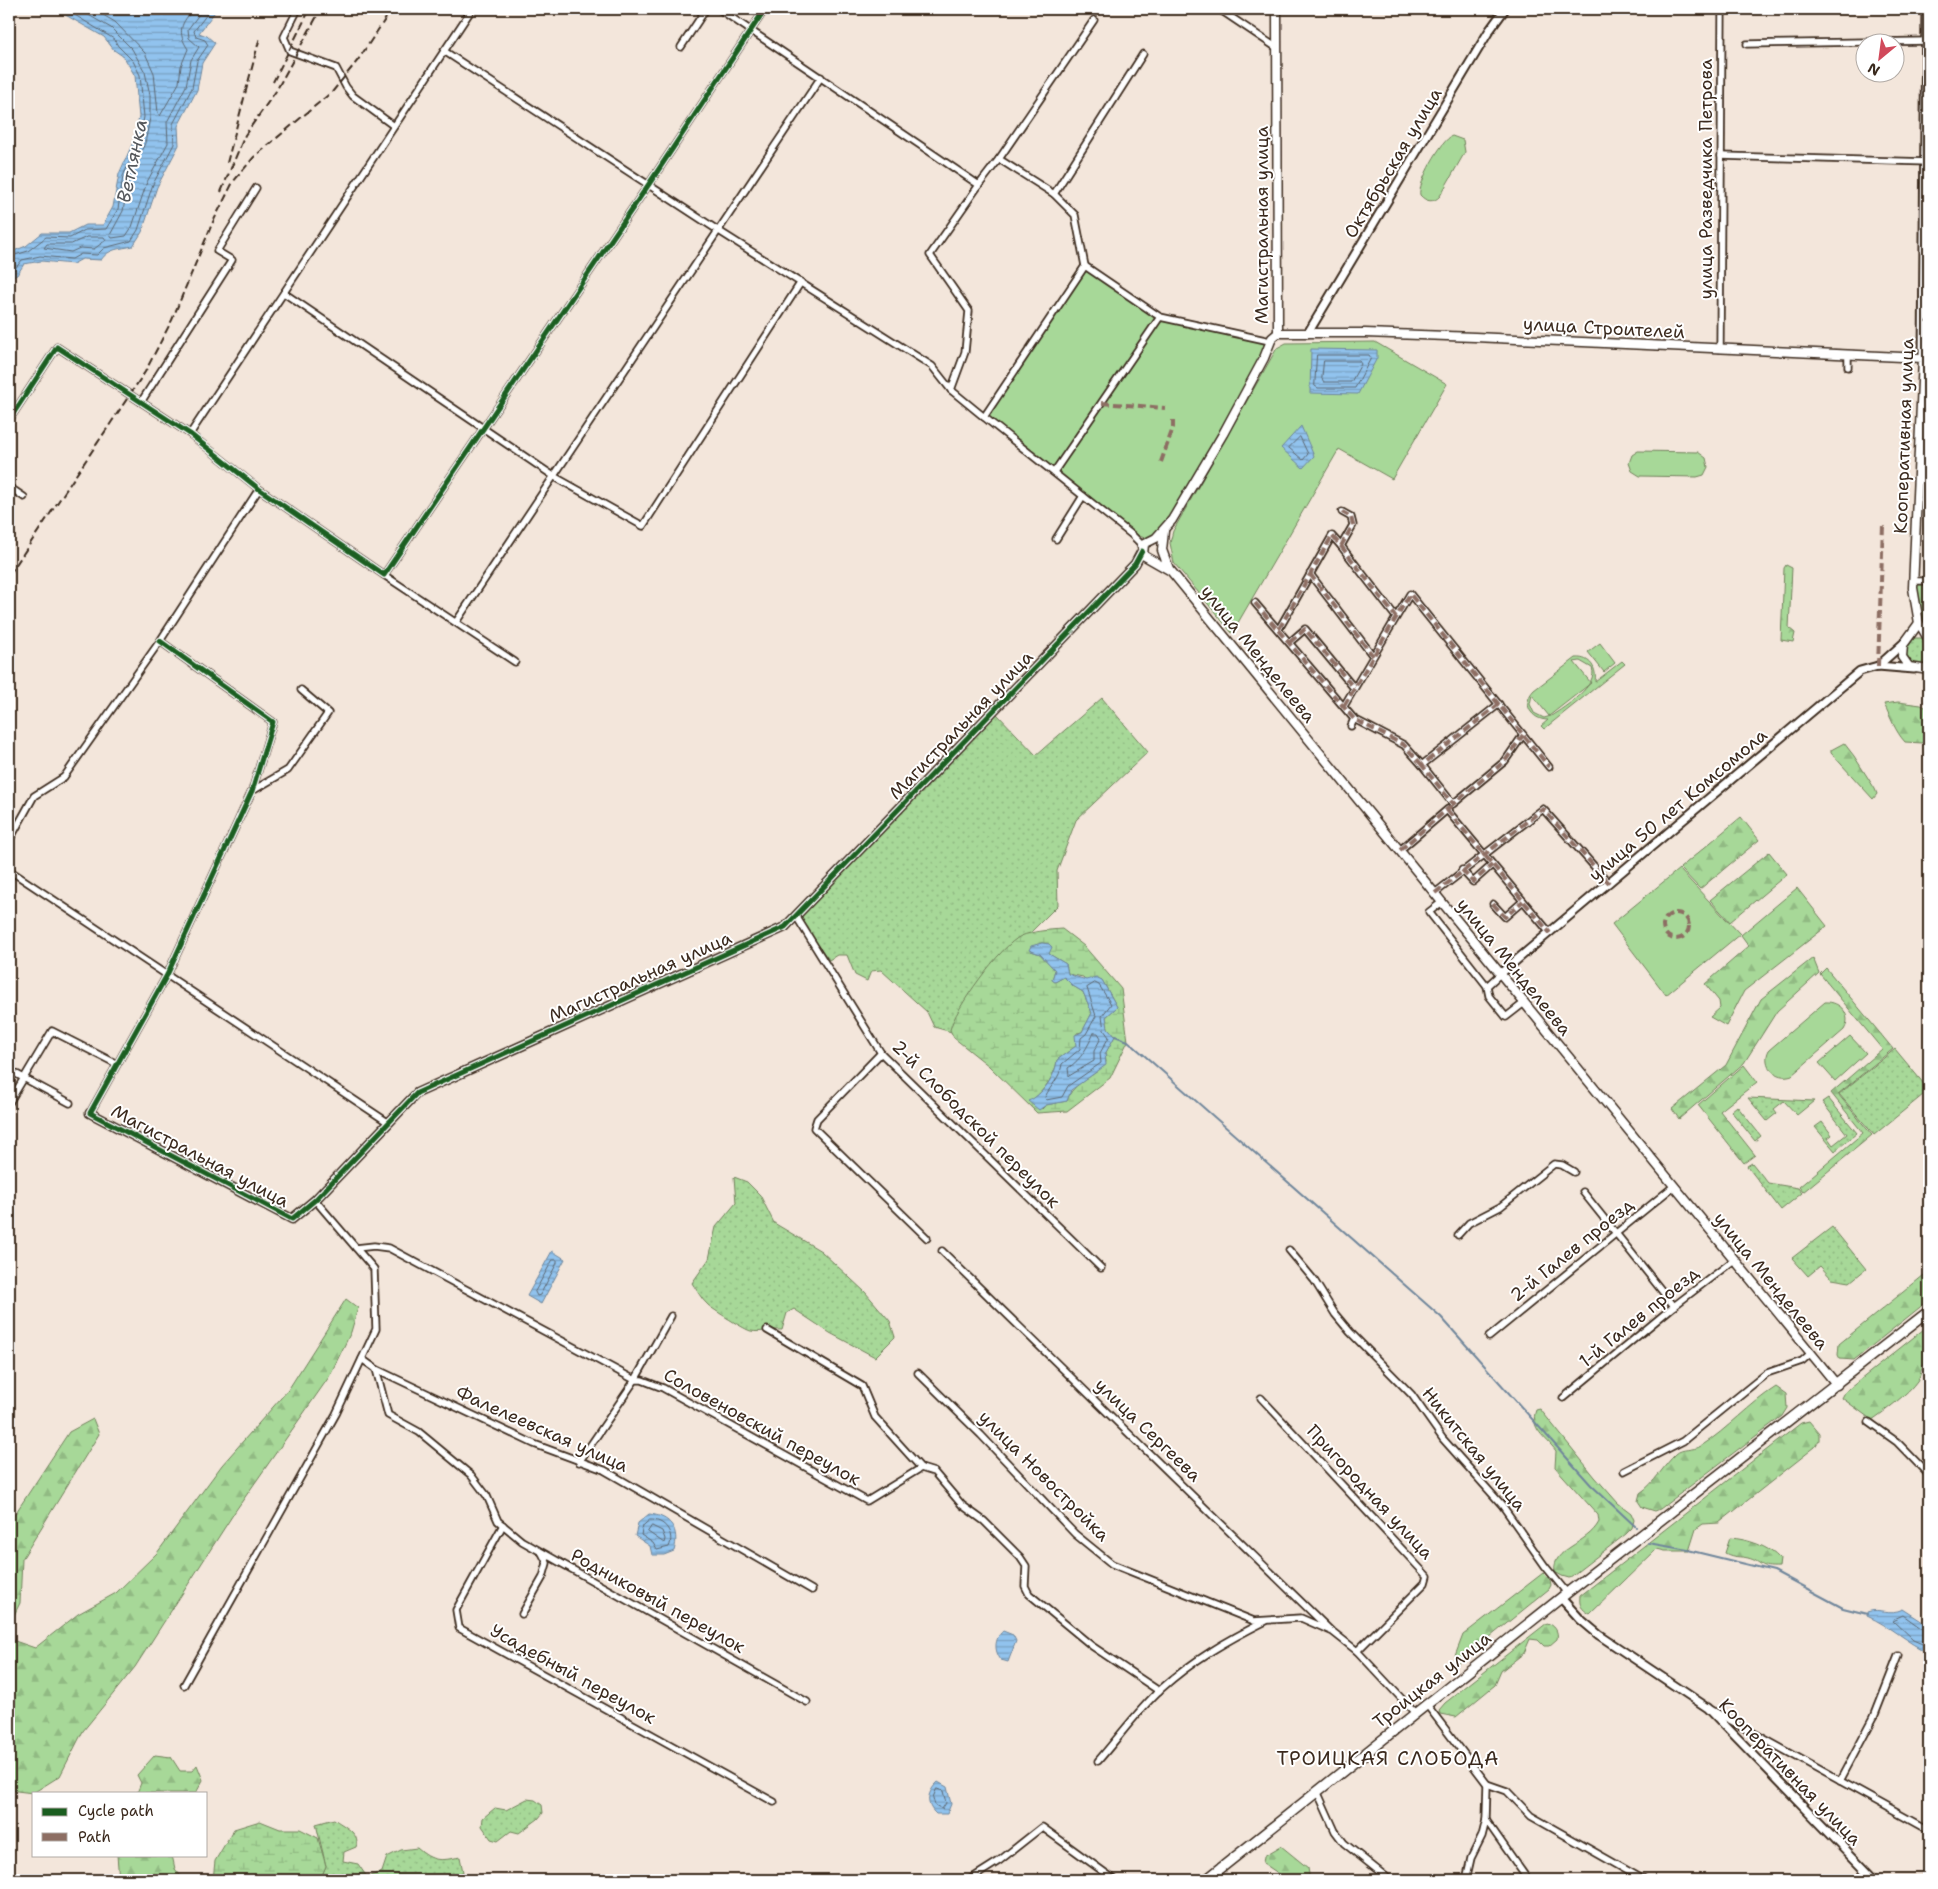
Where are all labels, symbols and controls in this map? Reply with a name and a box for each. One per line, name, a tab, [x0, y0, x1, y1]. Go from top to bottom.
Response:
north arrow	[1856, 32, 1906, 82]
street label: улица Разведчика Петрова	[1694, 59, 1718, 299]
text: N	[1864, 59, 1883, 80]
street label: Октябрьская улица	[1339, 83, 1447, 243]
water label: Ветлянка	[111, 117, 153, 205]
street label: Магистральная улица	[1250, 126, 1274, 324]
street label: улица Строителей	[1523, 312, 1686, 344]
street label: Кооперативная улица	[1889, 338, 1919, 534]
street label: улица Менделеева	[1195, 580, 1321, 728]
street label: Магистральная улица	[884, 645, 1038, 805]
street label: улица 50 лет Комсомола	[1584, 723, 1772, 887]
street label: улица Менделеева	[1451, 893, 1577, 1041]
street label: Магистральная улица	[545, 926, 735, 1028]
street label: 2-й Слободской переулок	[887, 1035, 1065, 1213]
street label: Магистральная улица	[107, 1099, 293, 1213]
street label: 2-й Галев проезд	[1505, 1192, 1639, 1307]
street label: улица Менделеева	[1708, 1207, 1834, 1355]
street label: 1-й Галев проезд	[1574, 1261, 1704, 1373]
street label: Соловеновский переулок	[659, 1363, 865, 1491]
street label: улица Сергеева	[1090, 1373, 1206, 1487]
street label: Фалелеевская улица	[452, 1380, 632, 1478]
street label: Никитская улица	[1416, 1382, 1532, 1516]
street label: улица Новостройка	[973, 1405, 1115, 1547]
street label: Пригородная улица	[1301, 1420, 1439, 1564]
street label: Родниковый переулок	[567, 1543, 750, 1659]
street label: Усадебный переулок	[486, 1618, 660, 1730]
street label: Троицкая улица	[1368, 1626, 1496, 1734]
street label: Кооперативная улица	[1713, 1693, 1867, 1851]
district label: ТРОИЦКАЯ СЛОБОДА	[1276, 1745, 1500, 1771]
legend	[32, 1792, 208, 1856]
text: Cycle path	[78, 1801, 154, 1821]
text: Path	[78, 1827, 111, 1847]

